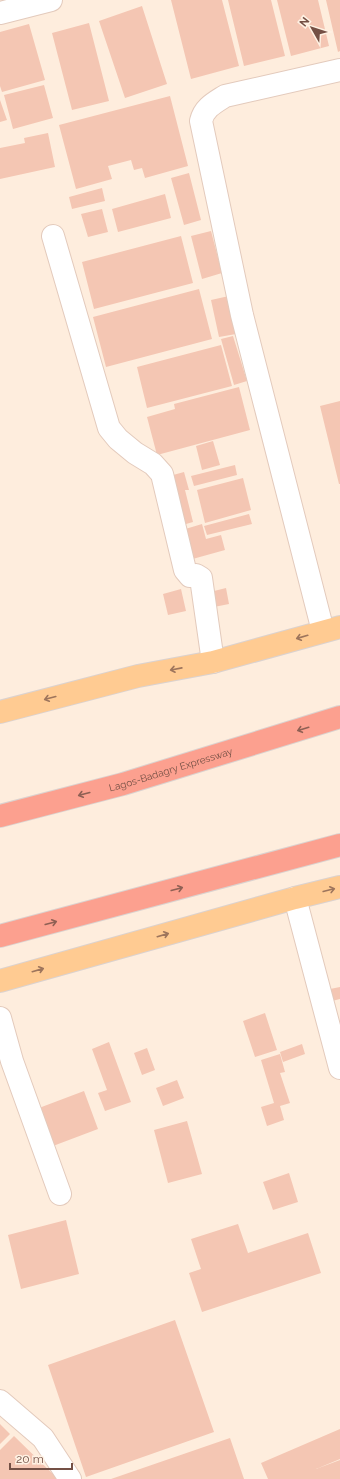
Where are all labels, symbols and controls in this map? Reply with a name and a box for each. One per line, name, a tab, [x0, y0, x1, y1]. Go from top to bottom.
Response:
north arrow	[292, 8, 332, 48]
text: N	[297, 15, 312, 29]
one-way arrow	[296, 634, 309, 641]
one-way arrow	[170, 665, 183, 673]
one-way arrow	[44, 695, 57, 703]
one-way arrow	[296, 726, 309, 733]
street label: Lagos-Badagry Expressway	[108, 745, 234, 793]
one-way arrow	[78, 791, 91, 798]
one-way arrow	[170, 885, 183, 892]
one-way arrow	[322, 886, 335, 893]
one-way arrow	[44, 918, 57, 926]
one-way arrow	[156, 931, 169, 938]
one-way arrow	[31, 966, 44, 973]
scale bar	[10, 1445, 72, 1471]
text: 20 m	[16, 1452, 44, 1466]

